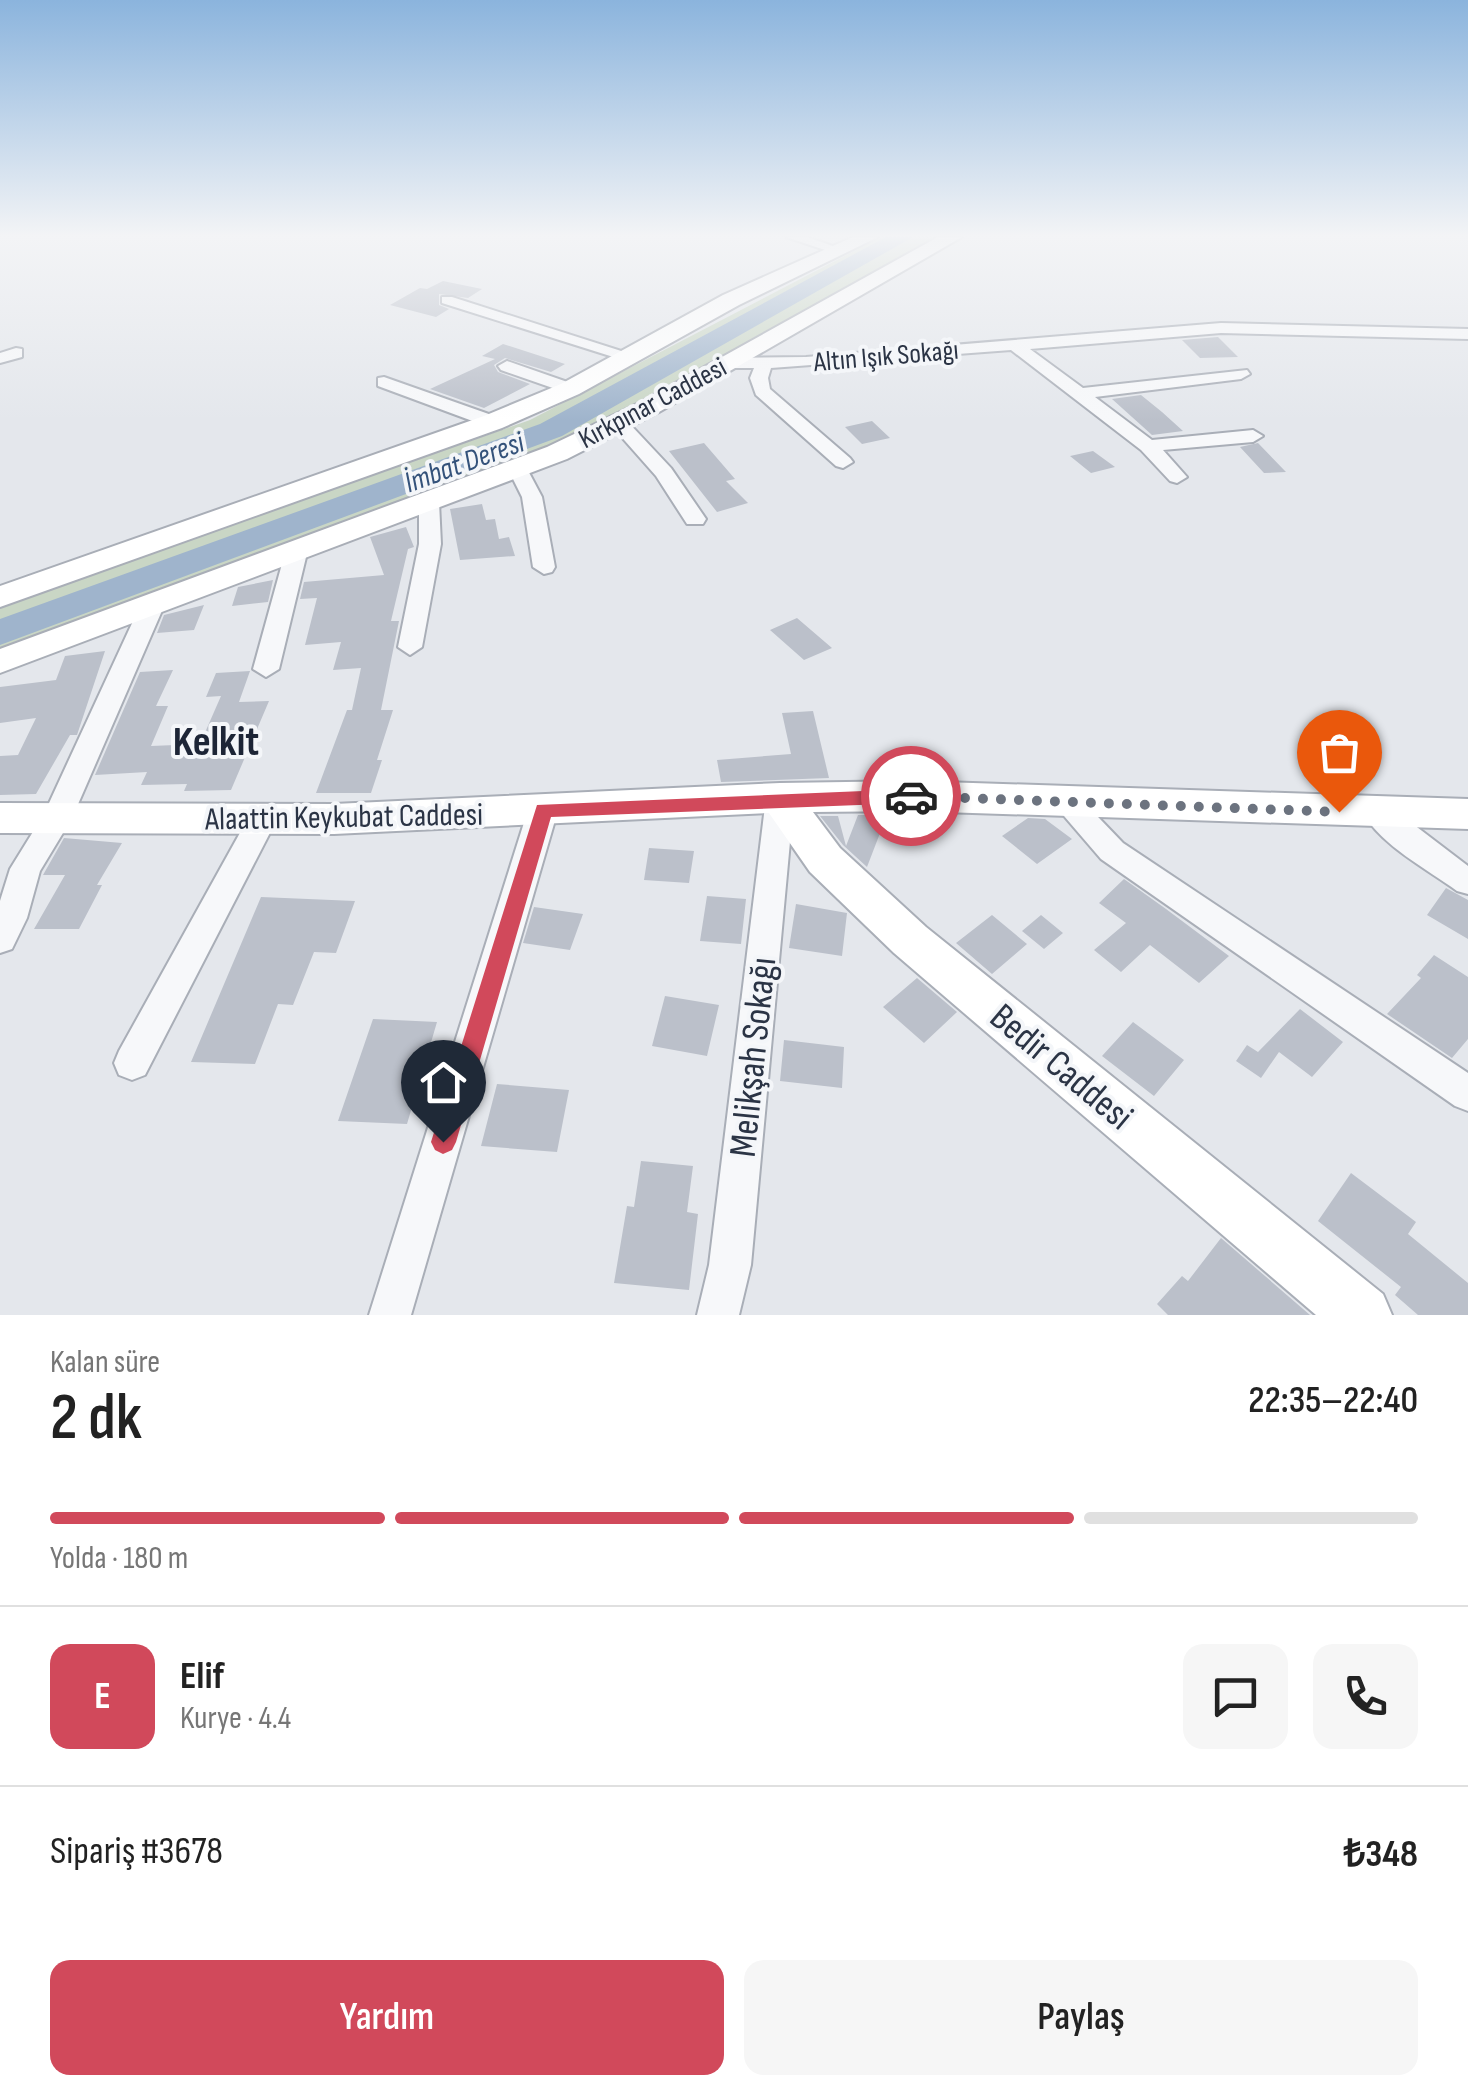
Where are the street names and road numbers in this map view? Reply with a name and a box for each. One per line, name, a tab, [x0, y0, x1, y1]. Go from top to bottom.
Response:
street label: Altın Işık Sokağı	[811, 334, 960, 379]
street label: Kırkpınar Caddesi	[573, 351, 732, 456]
street label: Alaattin Keykubat Caddesi	[204, 796, 483, 839]
street label: Melikşah Sokağı	[721, 955, 786, 1159]
street label: Bedir Caddesi	[981, 995, 1141, 1140]

